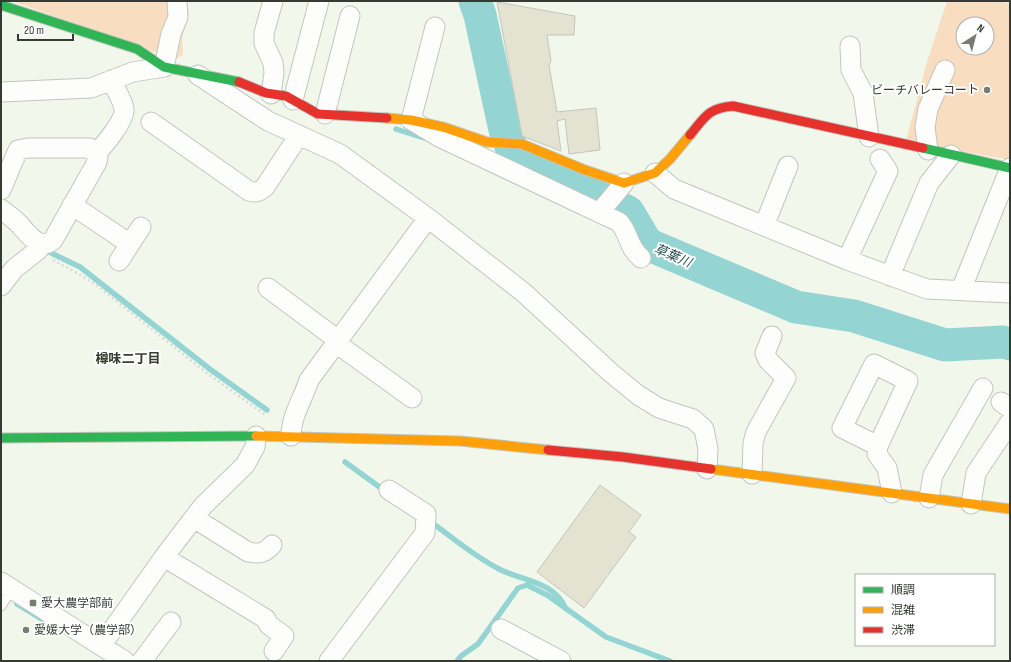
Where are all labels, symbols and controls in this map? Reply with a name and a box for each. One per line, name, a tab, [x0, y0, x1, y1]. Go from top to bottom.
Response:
scale bar	[18, 16, 73, 42]
north arrow	[955, 16, 995, 56]
text: N	[974, 21, 987, 35]
text: 20 m	[24, 23, 44, 38]
place label: ビーチバレーコート	[871, 83, 979, 98]
marker: ビーチバレーコート	[982, 85, 992, 95]
water label: 草葉川	[652, 241, 696, 272]
district label: 樽味二丁目	[95, 351, 161, 367]
legend	[855, 574, 995, 646]
text: 順調	[891, 583, 915, 598]
place label: 愛大農学部前	[41, 596, 113, 611]
marker: 愛大農学部前	[28, 598, 38, 608]
text: 混雑	[891, 603, 915, 618]
place label: 愛媛大学（農学部）	[34, 623, 142, 638]
text: 渋滞	[891, 623, 915, 638]
marker: 愛媛大学（農学部）	[21, 625, 31, 635]

